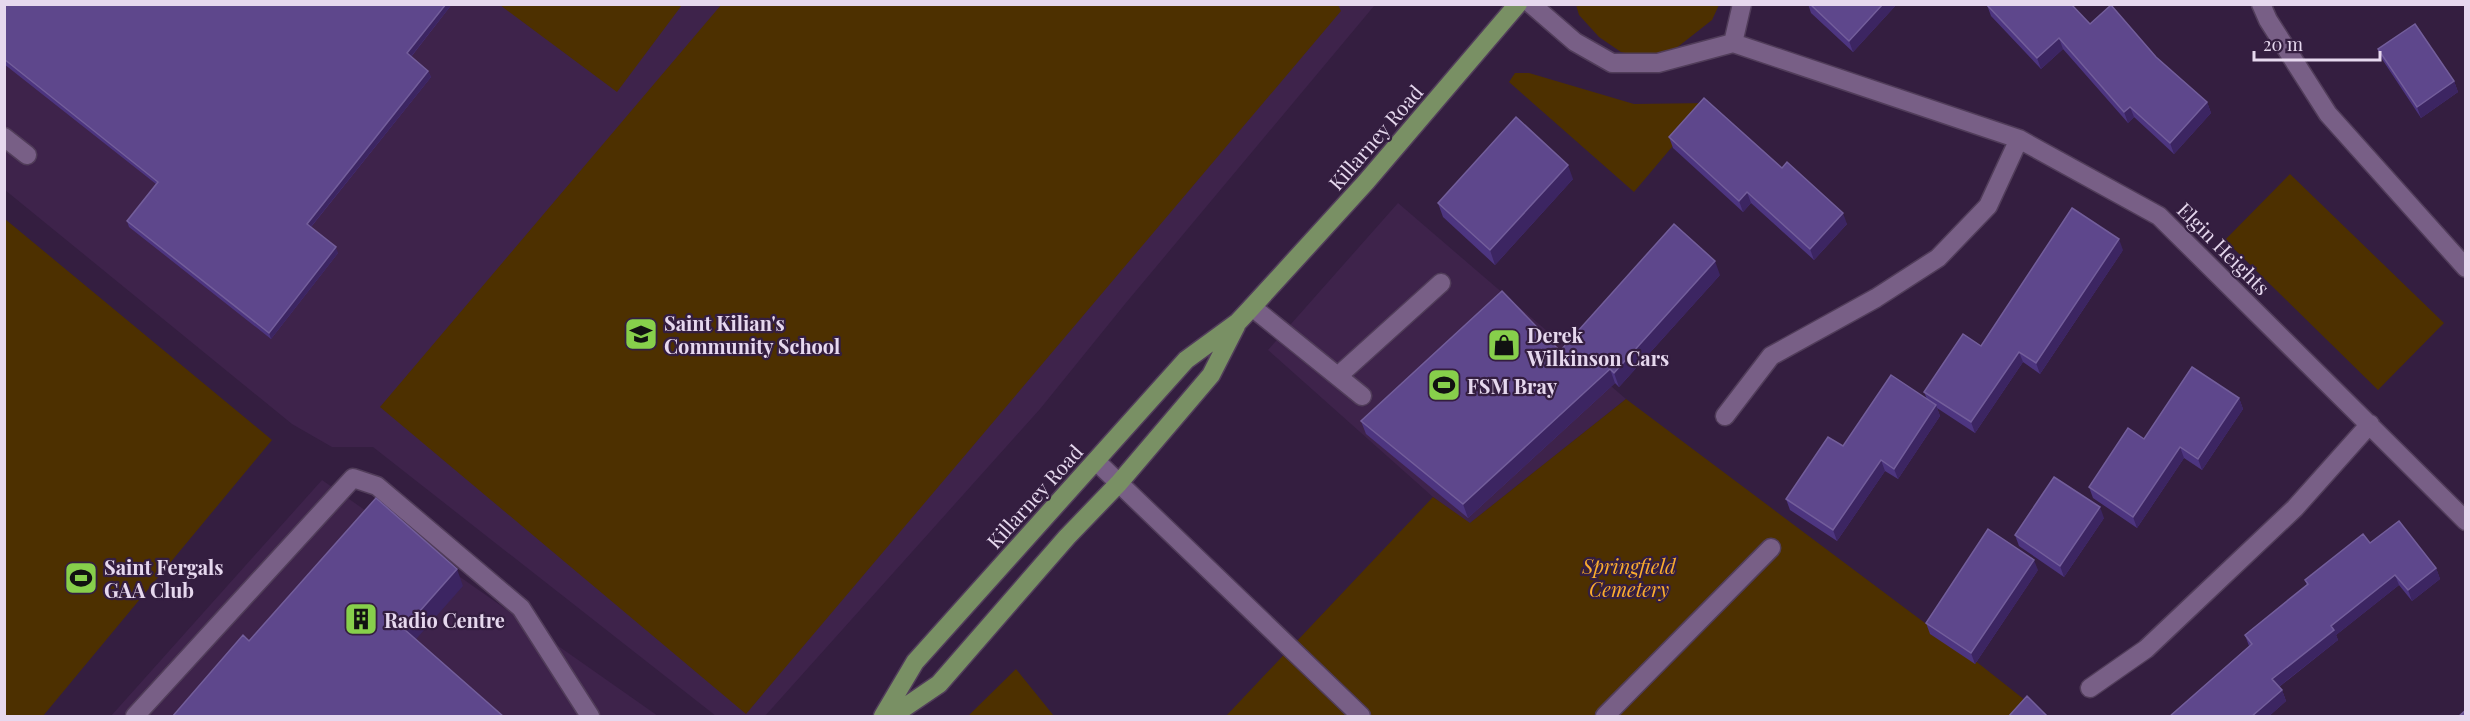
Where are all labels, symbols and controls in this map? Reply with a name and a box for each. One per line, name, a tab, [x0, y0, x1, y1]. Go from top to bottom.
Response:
scale bar	[2254, 24, 2380, 62]
text: 20 m	[2263, 32, 2303, 56]
street label: Killarney Road	[1322, 78, 1428, 195]
street label: Elgin Heights	[2172, 196, 2276, 300]
place label: Saint Kilian's Community School	[664, 309, 840, 359]
school or university icon: Saint Kilian's Community School	[623, 316, 659, 352]
place label: Derek Wilkinson Cars	[1526, 321, 1669, 371]
shop icon: Derek Wilkinson Cars	[1486, 327, 1522, 363]
sports icon: FSM Bray	[1426, 367, 1462, 403]
place label: FSM Bray	[1467, 372, 1558, 399]
street label: Killarney Road	[980, 438, 1088, 554]
park label: Springfield Cemetery	[1581, 552, 1677, 602]
place label: Saint Fergals GAA Club	[104, 553, 224, 603]
sports icon: Saint Fergals GAA Club	[63, 560, 99, 596]
building icon: Radio Centre	[343, 601, 379, 637]
place label: Radio Centre	[384, 606, 505, 633]

